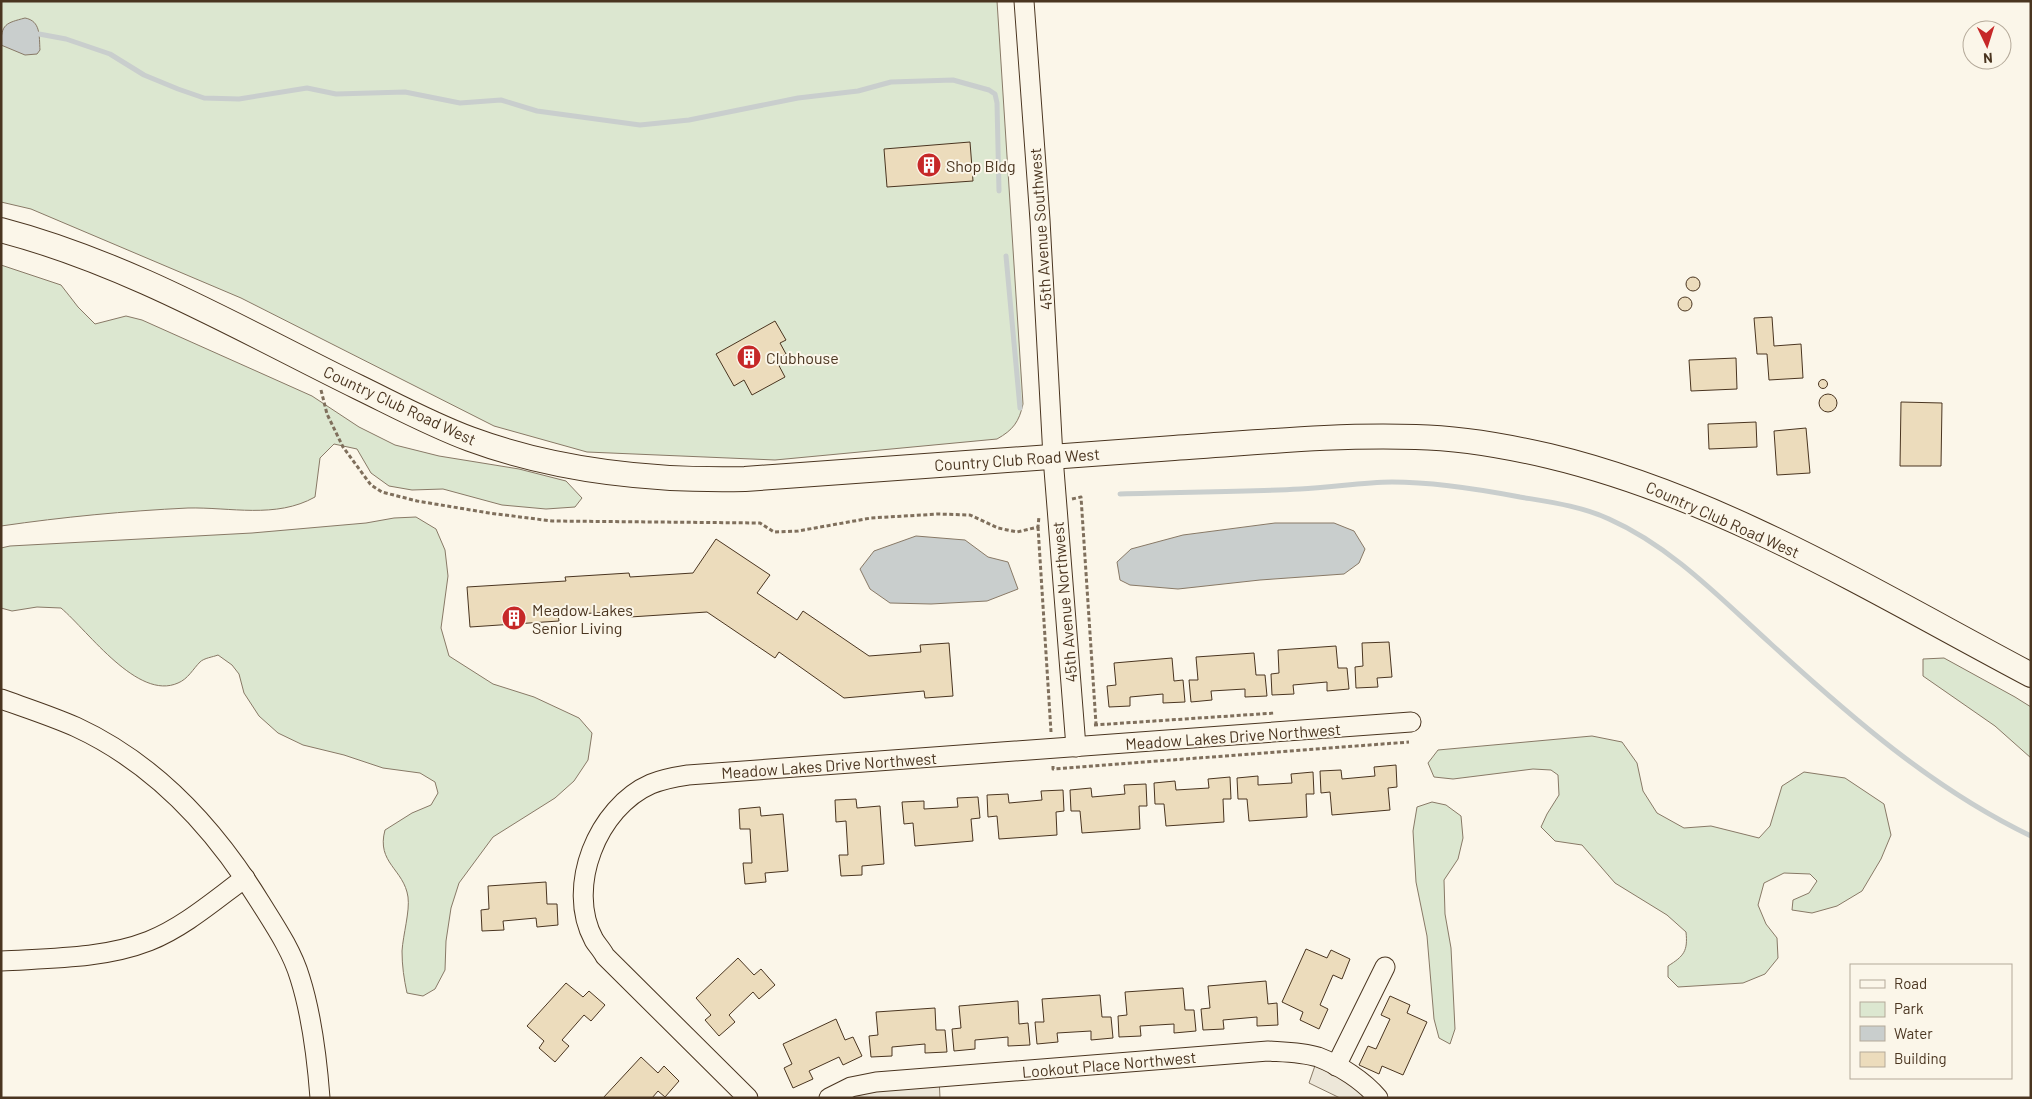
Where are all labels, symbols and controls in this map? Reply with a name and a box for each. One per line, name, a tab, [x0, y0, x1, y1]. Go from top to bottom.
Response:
north arrow	[1962, 20, 2012, 70]
text: N	[1983, 50, 1993, 67]
street label: 45th Avenue Southwest	[1025, 147, 1055, 311]
building icon: Shop Bldg	[916, 152, 942, 178]
place label: Shop Bldg	[946, 156, 1016, 175]
building icon: Clubhouse	[736, 344, 762, 370]
place label: Clubhouse	[766, 348, 839, 367]
street label: Country Club Road West	[321, 361, 479, 449]
street label: Country Club Road West	[934, 444, 1100, 474]
street label: Country Club Road West	[1643, 477, 1803, 561]
street label: 45th Avenue Northwest	[1047, 521, 1081, 683]
place label: Meadow Lakes Senior Living	[532, 600, 633, 637]
building icon: Meadow Lakes Senior Living	[501, 605, 527, 631]
street label: Meadow Lakes Drive Northwest	[1125, 719, 1341, 753]
street label: Meadow Lakes Drive Northwest	[721, 748, 937, 782]
legend	[1850, 964, 2012, 1079]
text: Road	[1894, 974, 1927, 992]
text: Park	[1894, 999, 1924, 1017]
text: Water	[1894, 1024, 1933, 1042]
street label: Lookout Place Northwest	[1021, 1047, 1197, 1081]
text: Building	[1894, 1049, 1947, 1067]

